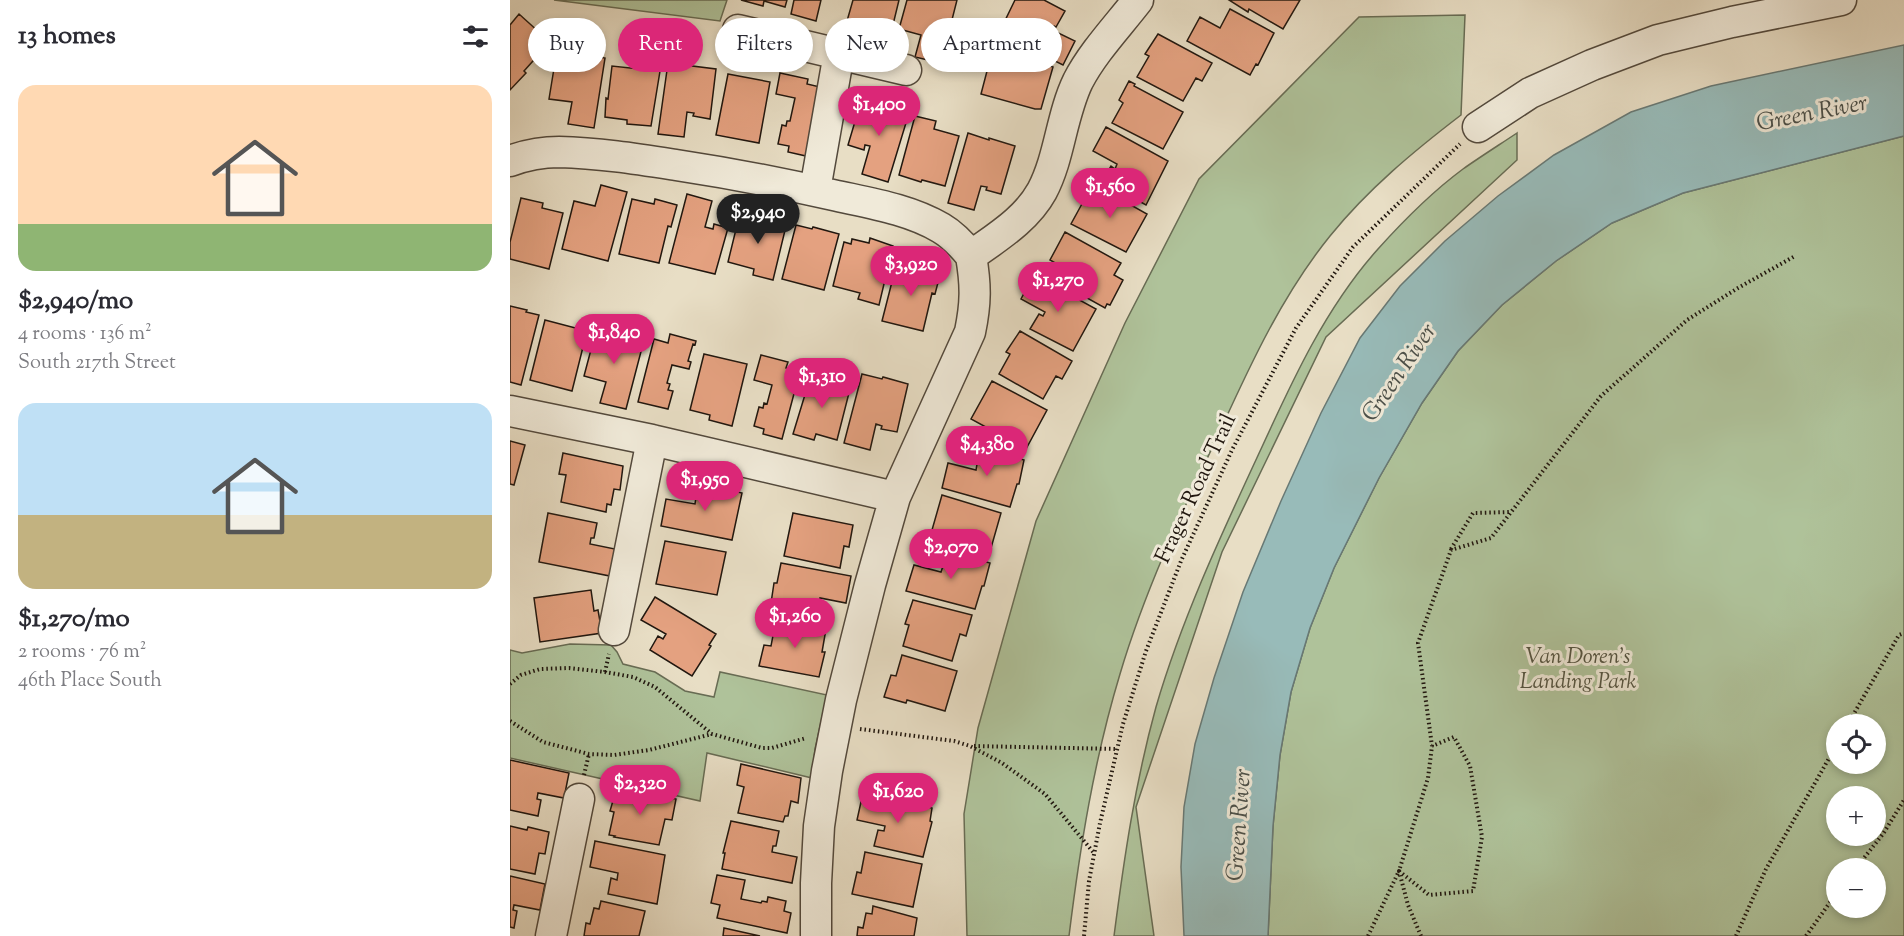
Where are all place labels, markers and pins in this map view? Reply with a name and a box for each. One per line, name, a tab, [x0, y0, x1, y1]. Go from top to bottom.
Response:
pin: $1,400	[830, 86, 928, 137]
pin: $1,560	[1061, 168, 1159, 219]
pin: $2,940	[709, 194, 807, 245]
pin: $3,920	[862, 246, 960, 297]
pin: $1,270	[1009, 262, 1107, 313]
pin: $1,840	[565, 314, 663, 365]
pin: $1,310	[773, 358, 871, 409]
pin: $4,380	[938, 426, 1036, 477]
pin: $1,950	[656, 461, 754, 512]
pin: $2,070	[902, 529, 1000, 580]
pin: $1,260	[746, 598, 844, 649]
pin: $2,320	[591, 765, 689, 816]
pin: $1,620	[849, 773, 947, 824]

